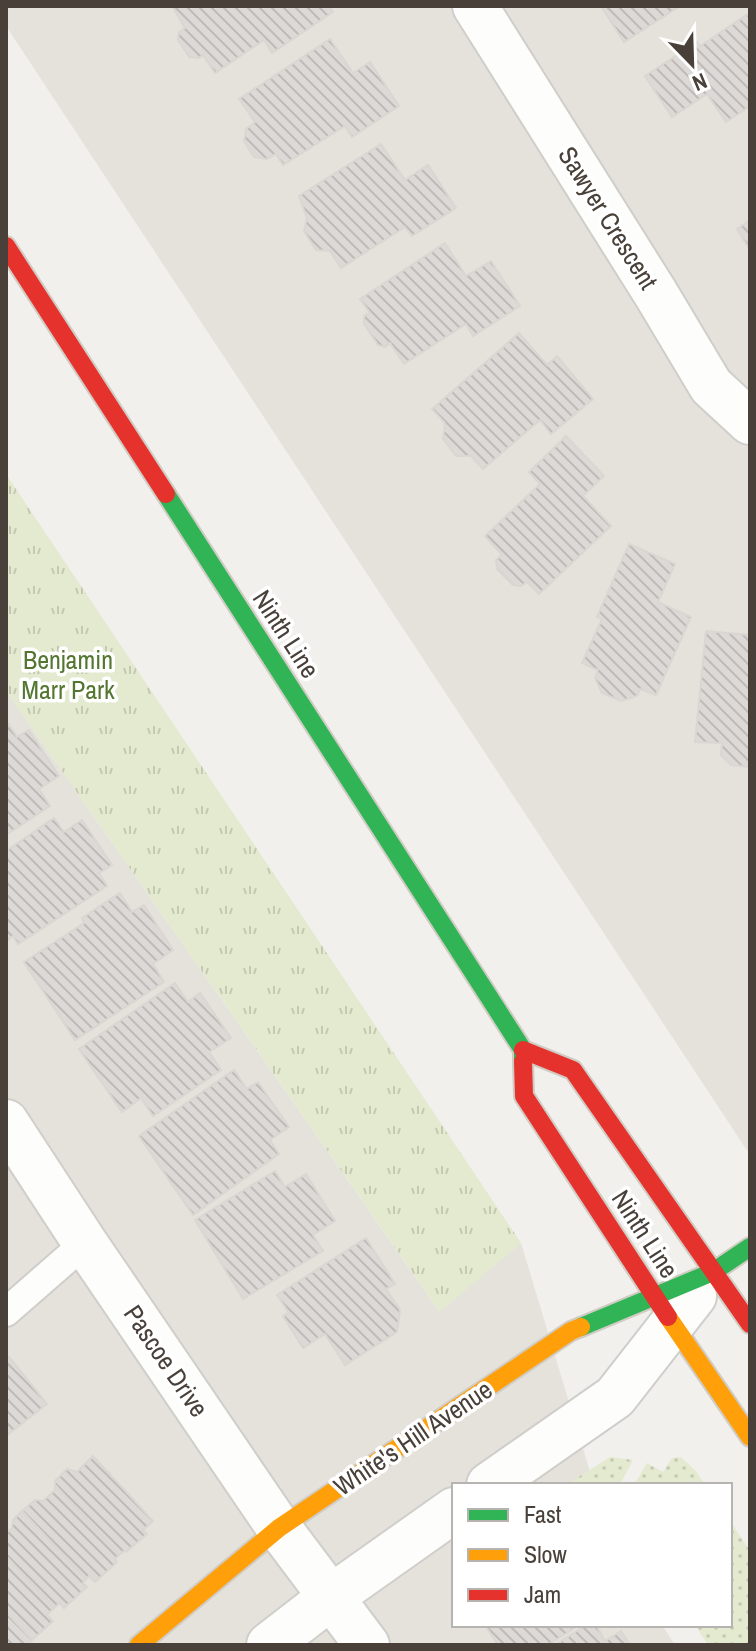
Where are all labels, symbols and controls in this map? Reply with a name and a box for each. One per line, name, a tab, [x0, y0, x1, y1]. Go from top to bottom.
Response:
north arrow	[652, 24, 732, 104]
text: N	[688, 66, 712, 99]
street label: Sawyer Crescent	[551, 140, 666, 296]
street label: Ninth Line	[245, 583, 328, 685]
park label: Benjamin Marr Park	[21, 642, 115, 707]
street label: Ninth Line	[604, 1183, 687, 1285]
street label: Pascoe Drive	[116, 1298, 217, 1424]
street label: White's Hill Avenue	[327, 1372, 499, 1504]
legend	[452, 1483, 732, 1627]
text: Fast	[524, 1498, 562, 1530]
text: Slow	[524, 1538, 567, 1570]
text: Jam	[524, 1578, 561, 1610]

